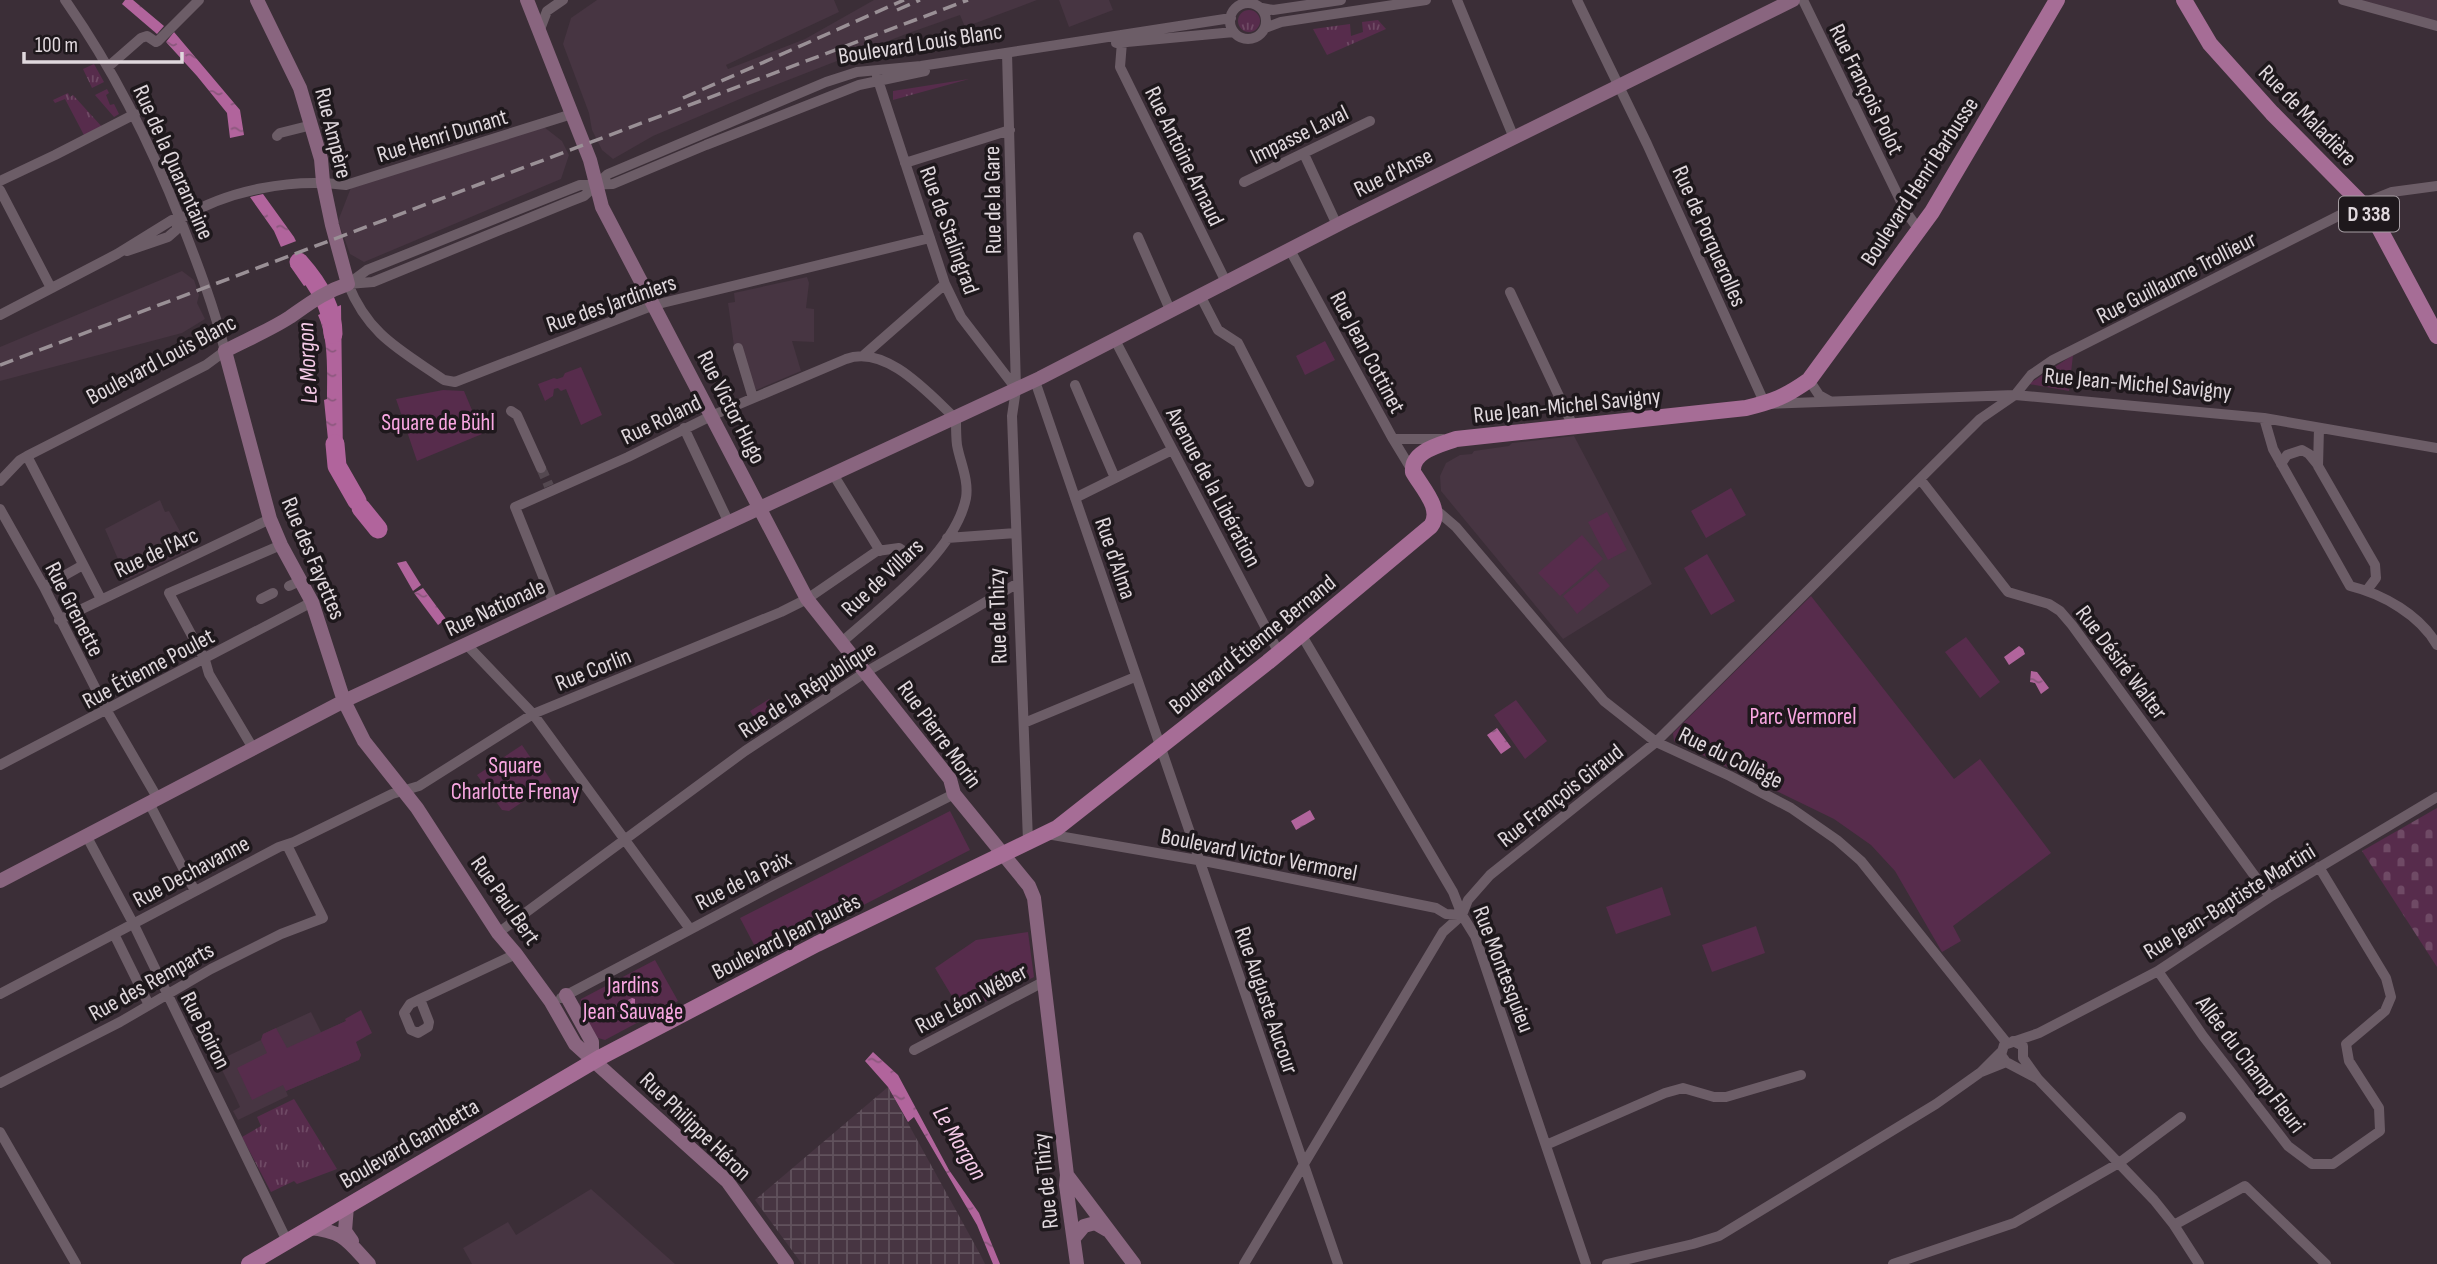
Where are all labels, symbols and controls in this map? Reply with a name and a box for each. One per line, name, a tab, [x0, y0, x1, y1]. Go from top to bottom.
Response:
street label: Boulevard Louis Blanc	[836, 17, 1004, 71]
street label: Rue François Polot	[1822, 20, 1910, 159]
scale bar	[24, 21, 182, 65]
text: 100 m	[35, 33, 78, 58]
street label: Rue de Maladière	[2252, 59, 2362, 172]
street label: Rue de la Quarantaine	[126, 81, 220, 244]
street label: Rue Antoine Arnaud	[1138, 82, 1230, 231]
street label: Rue Ampère	[308, 85, 358, 181]
street label: Boulevard Henri Barbusse	[1855, 92, 1985, 271]
street label: Impasse Laval	[1246, 99, 1353, 171]
street label: Rue Henri Dunant	[374, 103, 511, 169]
street label: Rue d'Anse	[1350, 142, 1437, 204]
street label: Rue de la Gare	[978, 146, 1008, 254]
street label: Rue de Porquerolles	[1666, 162, 1753, 311]
street label: Rue de Stalingrad	[913, 163, 985, 298]
road number: D 338	[2339, 196, 2399, 232]
street label: Rue Guillaume Trollieur	[2092, 225, 2261, 330]
street label: Rue des Jardiniers	[543, 269, 680, 339]
street label: Rue Jean Cottinet	[1323, 287, 1411, 418]
street label: Boulevard Louis Blanc	[82, 309, 241, 411]
water label: Le Morgon	[291, 322, 324, 404]
street label: Rue Victor Hugo	[691, 346, 772, 469]
street label: Rue Jean-Michel Savigny	[2043, 362, 2233, 406]
street label: Rue Jean-Michel Savigny	[1472, 382, 1662, 430]
street label: Rue Roland	[617, 389, 706, 451]
street label: Avenue de la Libération	[1159, 402, 1267, 572]
park label: Square de Bühl	[381, 409, 495, 437]
street label: Rue des Fayettes	[275, 493, 351, 624]
street label: Rue d'Alma	[1088, 514, 1142, 603]
street label: Rue de l'Arc	[110, 521, 203, 584]
street label: Rue de Villars	[836, 533, 930, 623]
street label: Rue Grenette	[38, 558, 110, 661]
street label: Rue de Thizy	[982, 567, 1014, 664]
street label: Boulevard Étienne Bernand	[1164, 569, 1342, 721]
street label: Rue Nationale	[441, 573, 550, 643]
street label: Rue Désiré Walter	[2069, 600, 2173, 725]
street label: Rue Étienne Poulet	[78, 622, 219, 715]
street label: Rue de la République	[734, 635, 881, 745]
street label: Rue Corlin	[551, 642, 635, 698]
street label: Rue Pierre Morin	[891, 675, 988, 794]
park label: Parc Vermorel	[1750, 703, 1856, 731]
street label: Rue du Collège	[1674, 721, 1787, 795]
street label: Rue François Giraud	[1492, 738, 1629, 854]
park label: Square Charlotte Frenay	[451, 752, 579, 806]
street label: Boulevard Victor Vermorel	[1158, 822, 1359, 888]
street label: Rue Dechavanne	[128, 830, 254, 914]
street label: Rue Jean-Baptiste Martini	[2139, 838, 2321, 966]
street label: Rue de la Paix	[691, 845, 796, 917]
street label: Rue Paul Bert	[464, 851, 546, 951]
street label: Boulevard Jean Jaurès	[708, 887, 865, 986]
street label: Rue Montesquieu	[1466, 902, 1540, 1036]
street label: Rue Auguste Aucour	[1228, 923, 1304, 1078]
street label: Rue des Remparts	[84, 936, 219, 1028]
street label: Rue Léon Wéber	[911, 957, 1033, 1040]
park label: Jardins Jean Sauvage	[582, 972, 683, 1026]
street label: Rue Boiron	[174, 987, 236, 1074]
street label: Allée du Champ Fleuri	[2189, 990, 2311, 1139]
street label: Rue Philippe Héron	[634, 1066, 757, 1187]
street label: Boulevard Gambetta	[335, 1093, 484, 1195]
water label: Le Morgon	[926, 1101, 993, 1186]
street label: Rue de Thizy	[1027, 1132, 1065, 1230]

